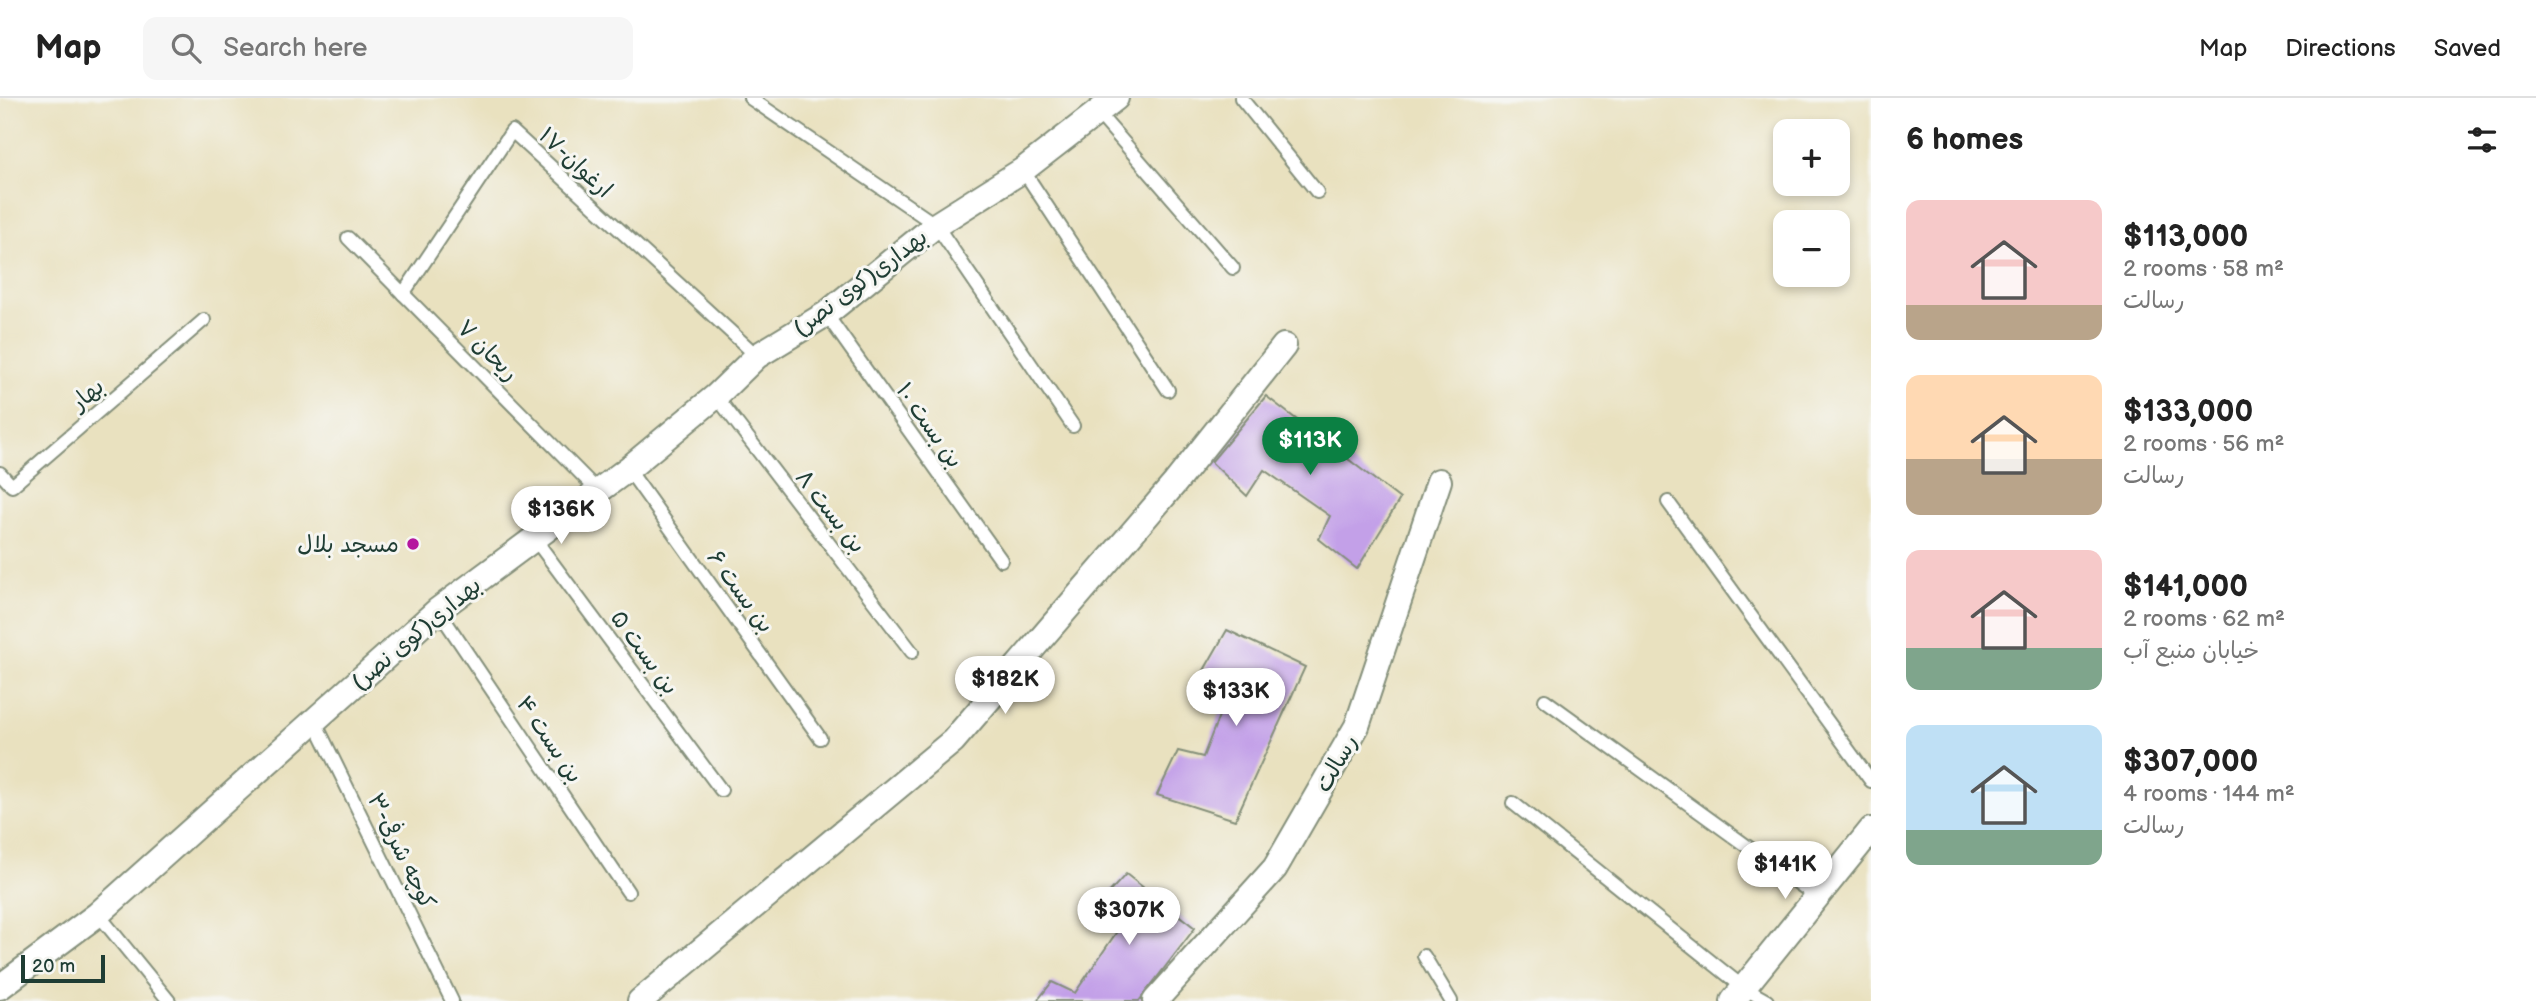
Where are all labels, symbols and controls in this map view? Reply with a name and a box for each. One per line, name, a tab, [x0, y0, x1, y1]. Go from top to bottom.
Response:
search box	[143, 17, 633, 80]
text: Map	[35, 28, 101, 68]
icon: search	[167, 29, 205, 67]
text: Search here	[223, 33, 367, 64]
text: Map	[2199, 34, 2247, 63]
text: Directions	[2285, 34, 2396, 63]
text: Saved	[2434, 34, 2501, 63]
map controls	[1773, 119, 1850, 287]
button: +	[1773, 119, 1850, 196]
icon: filters	[2463, 121, 2501, 159]
street label: ارغوان-۱۷	[533, 122, 618, 204]
text: 6 homes	[1906, 122, 2023, 158]
button: −	[1773, 210, 1850, 287]
text: $113,000	[2123, 219, 2248, 255]
street label: بهداری(کوی نصر)	[788, 223, 933, 342]
icon: home	[1962, 228, 2046, 312]
text: 2 rooms · 58 m²	[2123, 255, 2284, 283]
text: رسالت	[2123, 287, 2185, 315]
street label: ریحان ۷	[451, 314, 524, 387]
street label: بهار	[64, 373, 110, 418]
street label: بن بست ۱۰	[890, 378, 969, 474]
text: $133,000	[2123, 394, 2253, 430]
icon: home	[1962, 403, 2046, 487]
pin: $113K	[1261, 418, 1359, 477]
text: $113K	[1278, 426, 1342, 454]
text: 2 rooms · 56 m²	[2123, 430, 2285, 458]
text: رسالت	[2123, 462, 2185, 490]
street label: بن بست ۸	[789, 464, 871, 559]
pin: $136K	[512, 486, 610, 546]
text: $136K	[527, 495, 595, 523]
place label: مسجد بلال	[297, 531, 399, 559]
marker: مسجد بلال	[405, 536, 421, 552]
street label: بن بست ۶	[701, 545, 780, 639]
text: $141,000	[2123, 569, 2248, 605]
street label: بهداری(کوی نصر)	[346, 571, 487, 696]
icon: home	[1962, 578, 2046, 662]
street label: بن بست ۵	[604, 605, 684, 700]
text: 2 rooms · 62 m²	[2123, 605, 2285, 633]
text: خیابان منبع آب	[2123, 637, 2259, 665]
pin: $182K	[956, 656, 1054, 716]
text: $182K	[971, 665, 1039, 693]
pin: $133K	[1187, 668, 1285, 728]
text: $133K	[1202, 677, 1270, 705]
street label: بن بست ۴	[510, 691, 588, 788]
street label: رسالت	[1309, 730, 1364, 797]
text: $307,000	[2123, 744, 2258, 780]
icon: home	[1962, 753, 2046, 837]
text: 4 rooms · 144 m²	[2123, 780, 2295, 808]
street label: کوچه شرفی-۳	[361, 788, 443, 914]
text: رسالت	[2123, 812, 2185, 840]
pin: $141K	[1736, 842, 1834, 901]
text: $141K	[1753, 850, 1817, 878]
pin: $307K	[1080, 888, 1178, 947]
text: $307K	[1093, 896, 1165, 924]
scale bar	[21, 952, 105, 984]
text: 20 m	[32, 955, 75, 978]

